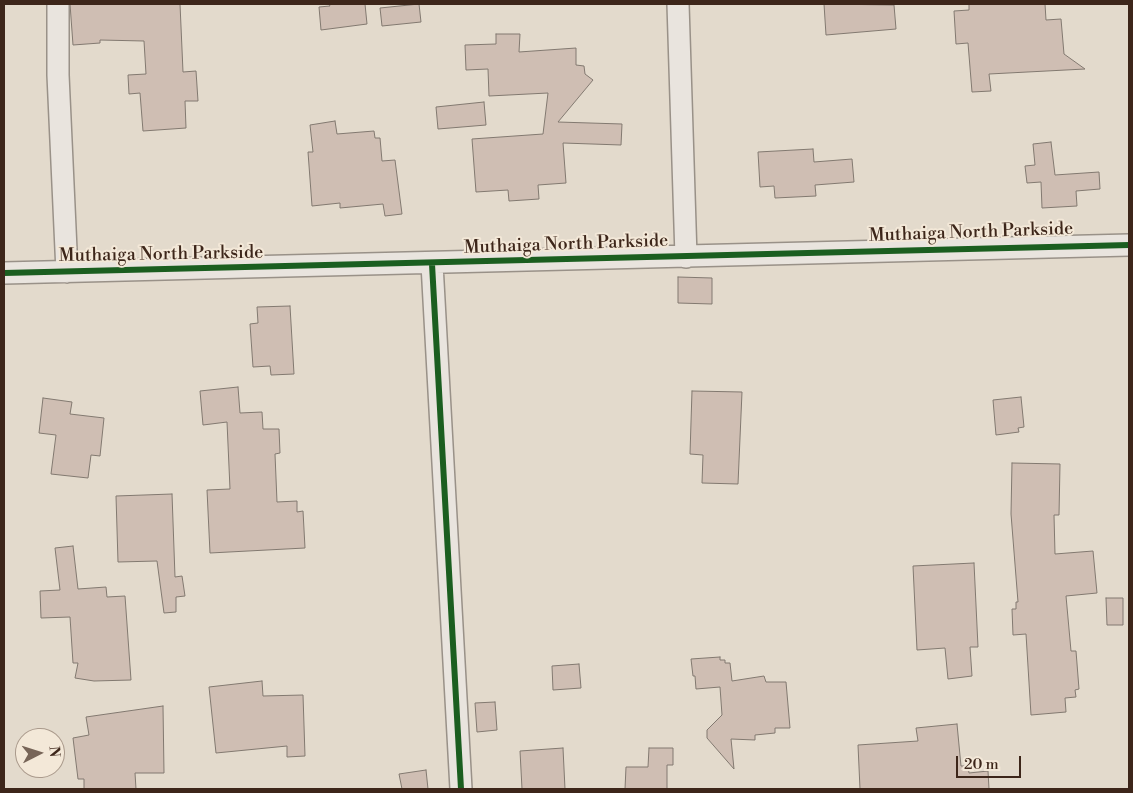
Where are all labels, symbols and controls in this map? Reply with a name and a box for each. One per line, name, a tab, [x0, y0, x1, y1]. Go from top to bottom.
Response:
street label: Muthaiga North Parkside	[868, 219, 1074, 247]
street label: Muthaiga North Parkside	[463, 231, 669, 259]
street label: Muthaiga North Parkside	[59, 242, 263, 268]
north arrow	[15, 728, 65, 778]
text: N	[44, 745, 63, 758]
scale bar	[958, 746, 1023, 778]
text: 20 m	[964, 755, 999, 774]

